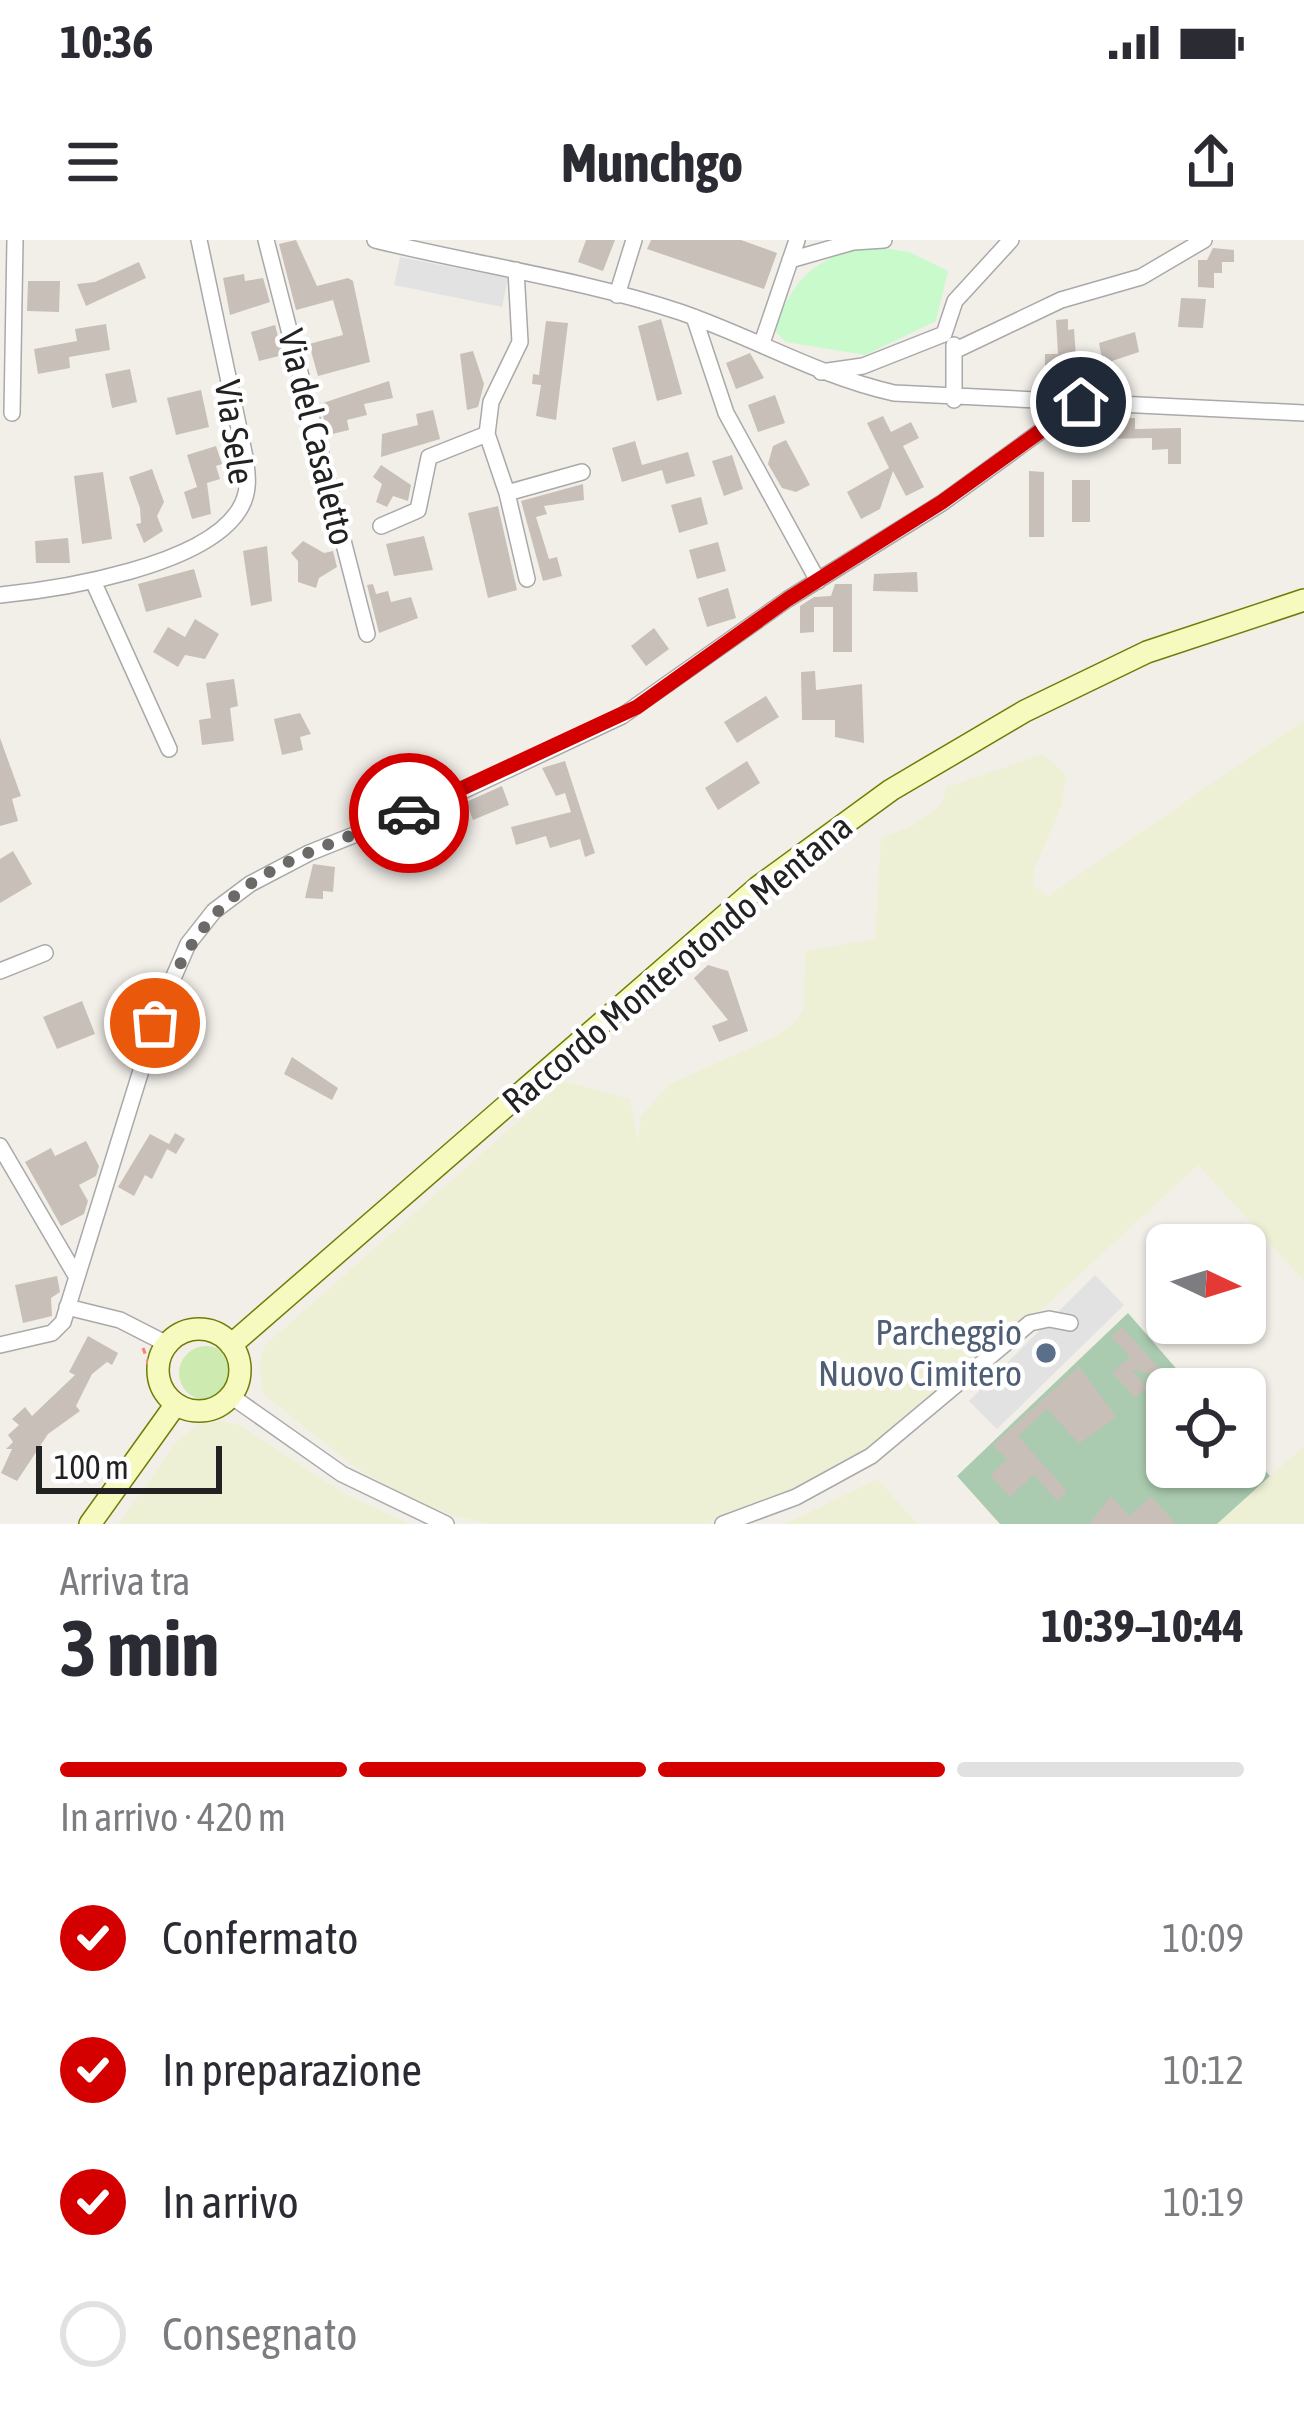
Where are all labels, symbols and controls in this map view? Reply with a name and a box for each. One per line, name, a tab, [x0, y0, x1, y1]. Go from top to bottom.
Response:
text: 10:36	[60, 16, 154, 68]
icon: menu	[60, 129, 126, 195]
icon: share	[1178, 129, 1244, 195]
text: Munchgo	[561, 132, 743, 193]
street label: Via del Casaletto	[270, 325, 364, 549]
pin	[1030, 351, 1132, 453]
icon: home	[1048, 369, 1114, 435]
street label: Via Sele	[207, 377, 263, 487]
courier	[349, 753, 469, 873]
icon: car	[376, 780, 442, 846]
street label: Raccordo Monterotondo Mentana	[494, 805, 860, 1121]
pin	[104, 972, 206, 1074]
icon: bag	[122, 990, 188, 1056]
north arrow	[1146, 1224, 1266, 1344]
map controls	[1146, 1224, 1266, 1488]
place label: Parcheggio Nuovo Cimitero	[818, 1311, 1022, 1394]
marker: Parcheggio Nuovo Cimitero	[1033, 1340, 1059, 1366]
button: locate	[1146, 1368, 1266, 1488]
scale bar	[36, 1440, 222, 1493]
text: 100 m	[54, 1448, 129, 1486]
text: Arriva tra	[60, 1559, 190, 1603]
text: 10:39–10:44	[1041, 1600, 1244, 1652]
text: 3 min	[60, 1603, 219, 1693]
text: In arrivo · 420 m	[60, 1795, 286, 1839]
icon: check	[60, 1905, 126, 1971]
text: Confermato	[162, 1912, 358, 1964]
text: 10:09	[1162, 1916, 1244, 1960]
icon: check	[60, 2037, 126, 2103]
text: In preparazione	[162, 2044, 422, 2096]
text: 10:12	[1163, 2048, 1244, 2092]
icon: check	[60, 2169, 126, 2235]
text: In arrivo	[162, 2176, 299, 2228]
text: 10:19	[1163, 2180, 1244, 2224]
text: Consegnato	[162, 2308, 357, 2360]

